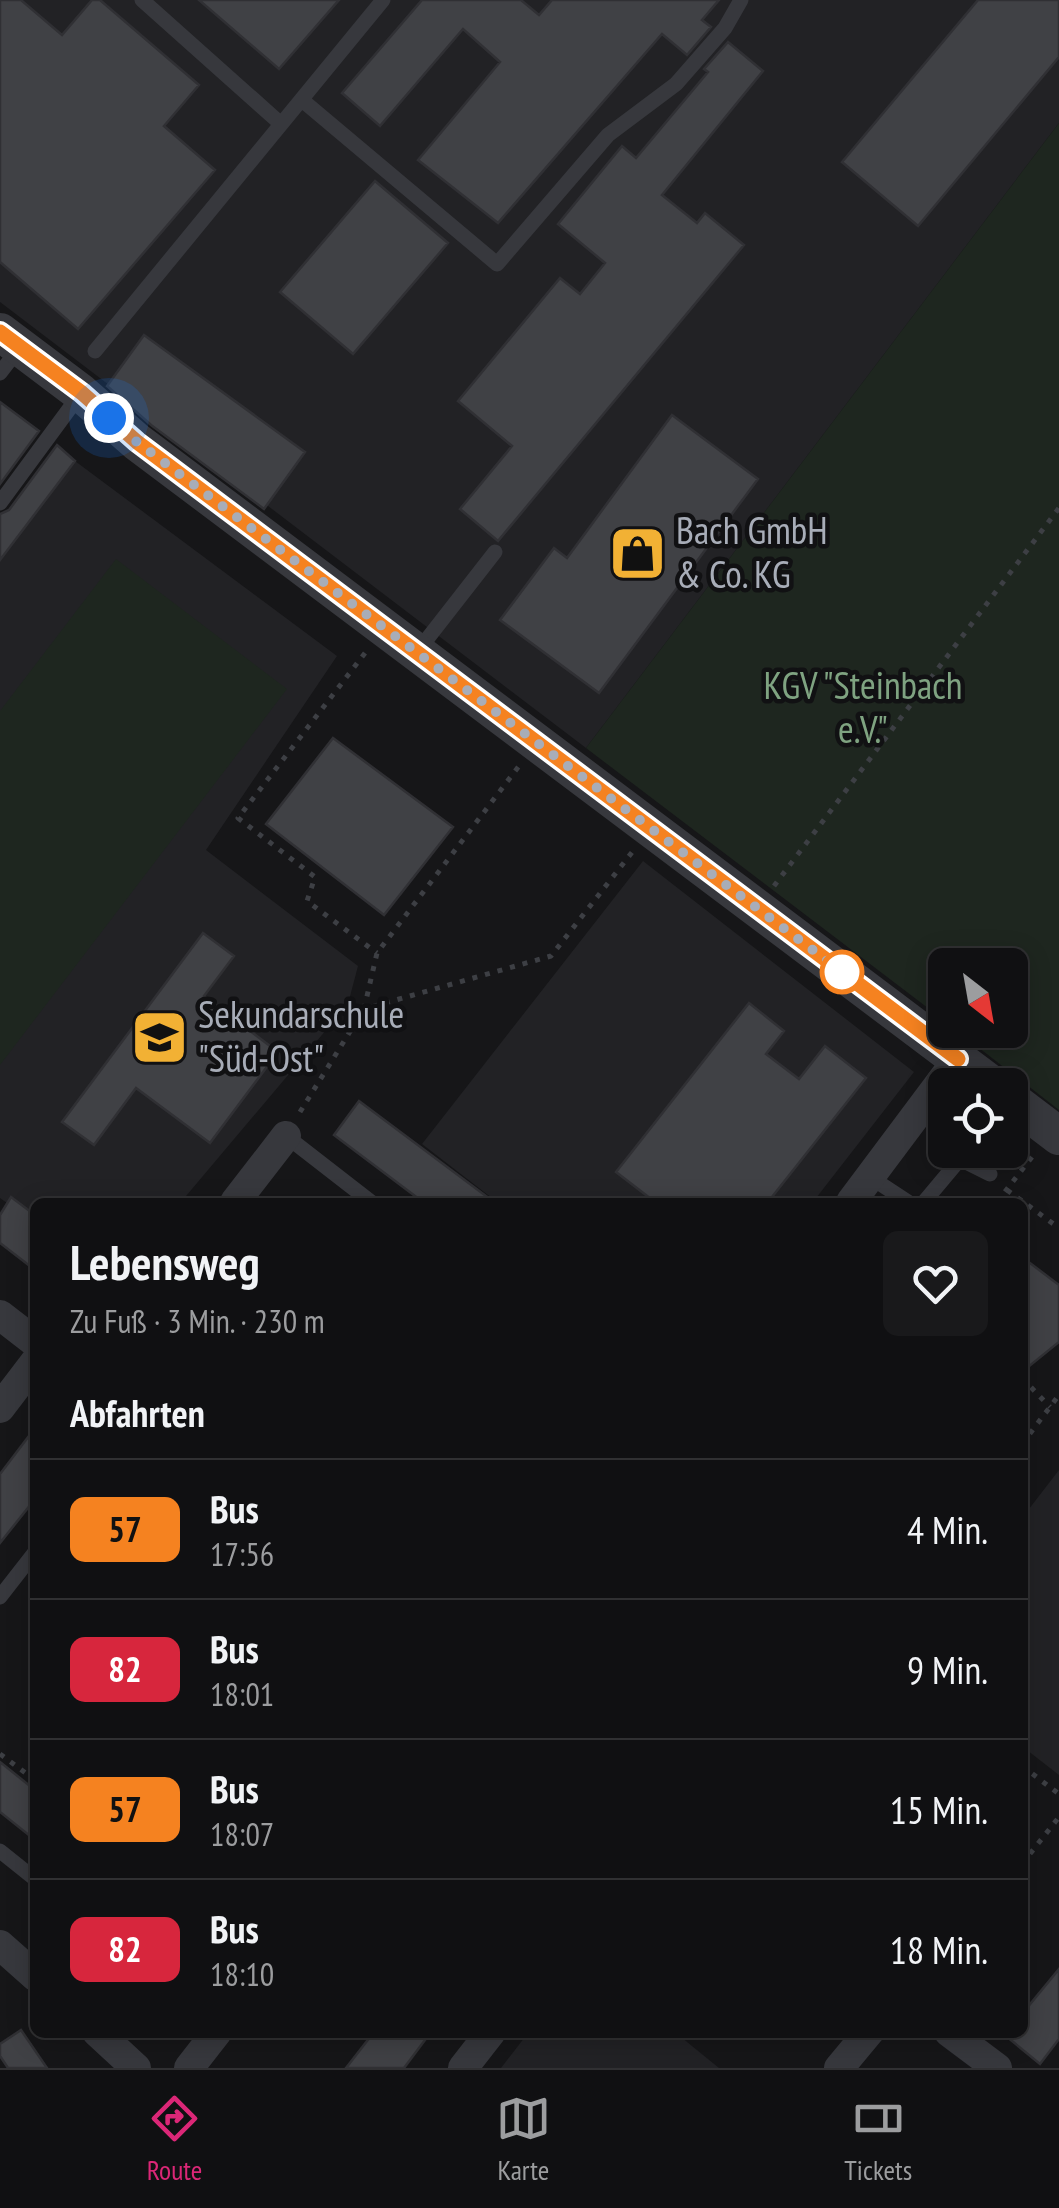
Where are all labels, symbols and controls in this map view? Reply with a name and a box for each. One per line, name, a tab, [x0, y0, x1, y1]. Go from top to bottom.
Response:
your location	[84, 393, 134, 443]
place label: Bach GmbH & Co. KG	[676, 505, 828, 598]
shop icon: Bach GmbH & Co. KG	[607, 523, 667, 583]
park label: KGV "Steinbach e.V."	[763, 660, 963, 753]
north arrow	[928, 948, 1028, 1048]
map controls	[928, 948, 1028, 1168]
unlabelled marker	[821, 951, 863, 993]
place label: Sekundarschule "Süd-Ost"	[198, 989, 404, 1082]
school or university icon: Sekundarschule "Süd-Ost"	[129, 1007, 189, 1067]
button: locate	[928, 1068, 1028, 1168]
text: Lebensweg	[70, 1231, 260, 1293]
button: heart	[883, 1231, 988, 1336]
text: Zu Fuß · 3 Min. · 230 m	[70, 1300, 325, 1342]
text: Abfahrten	[70, 1388, 205, 1437]
text: Bus	[210, 1484, 259, 1533]
text: 4 Min.	[907, 1505, 988, 1554]
text: 57	[108, 1506, 142, 1552]
text: 17:56	[210, 1533, 274, 1575]
text: Bus	[210, 1624, 259, 1673]
text: 9 Min.	[907, 1645, 988, 1694]
text: 82	[108, 1646, 142, 1692]
text: 18:01	[210, 1673, 274, 1715]
text: Bus	[210, 1764, 259, 1813]
text: 15 Min.	[890, 1785, 988, 1834]
text: 57	[108, 1786, 142, 1832]
text: 18:07	[210, 1813, 274, 1855]
text: Bus	[210, 1904, 259, 1953]
text: 18 Min.	[890, 1925, 988, 1974]
text: 82	[108, 1926, 142, 1972]
text: 18:10	[210, 1953, 274, 1995]
tab: Route	[147, 2091, 202, 2188]
tab: Karte	[496, 2091, 551, 2188]
tab: Tickets	[844, 2091, 912, 2188]

